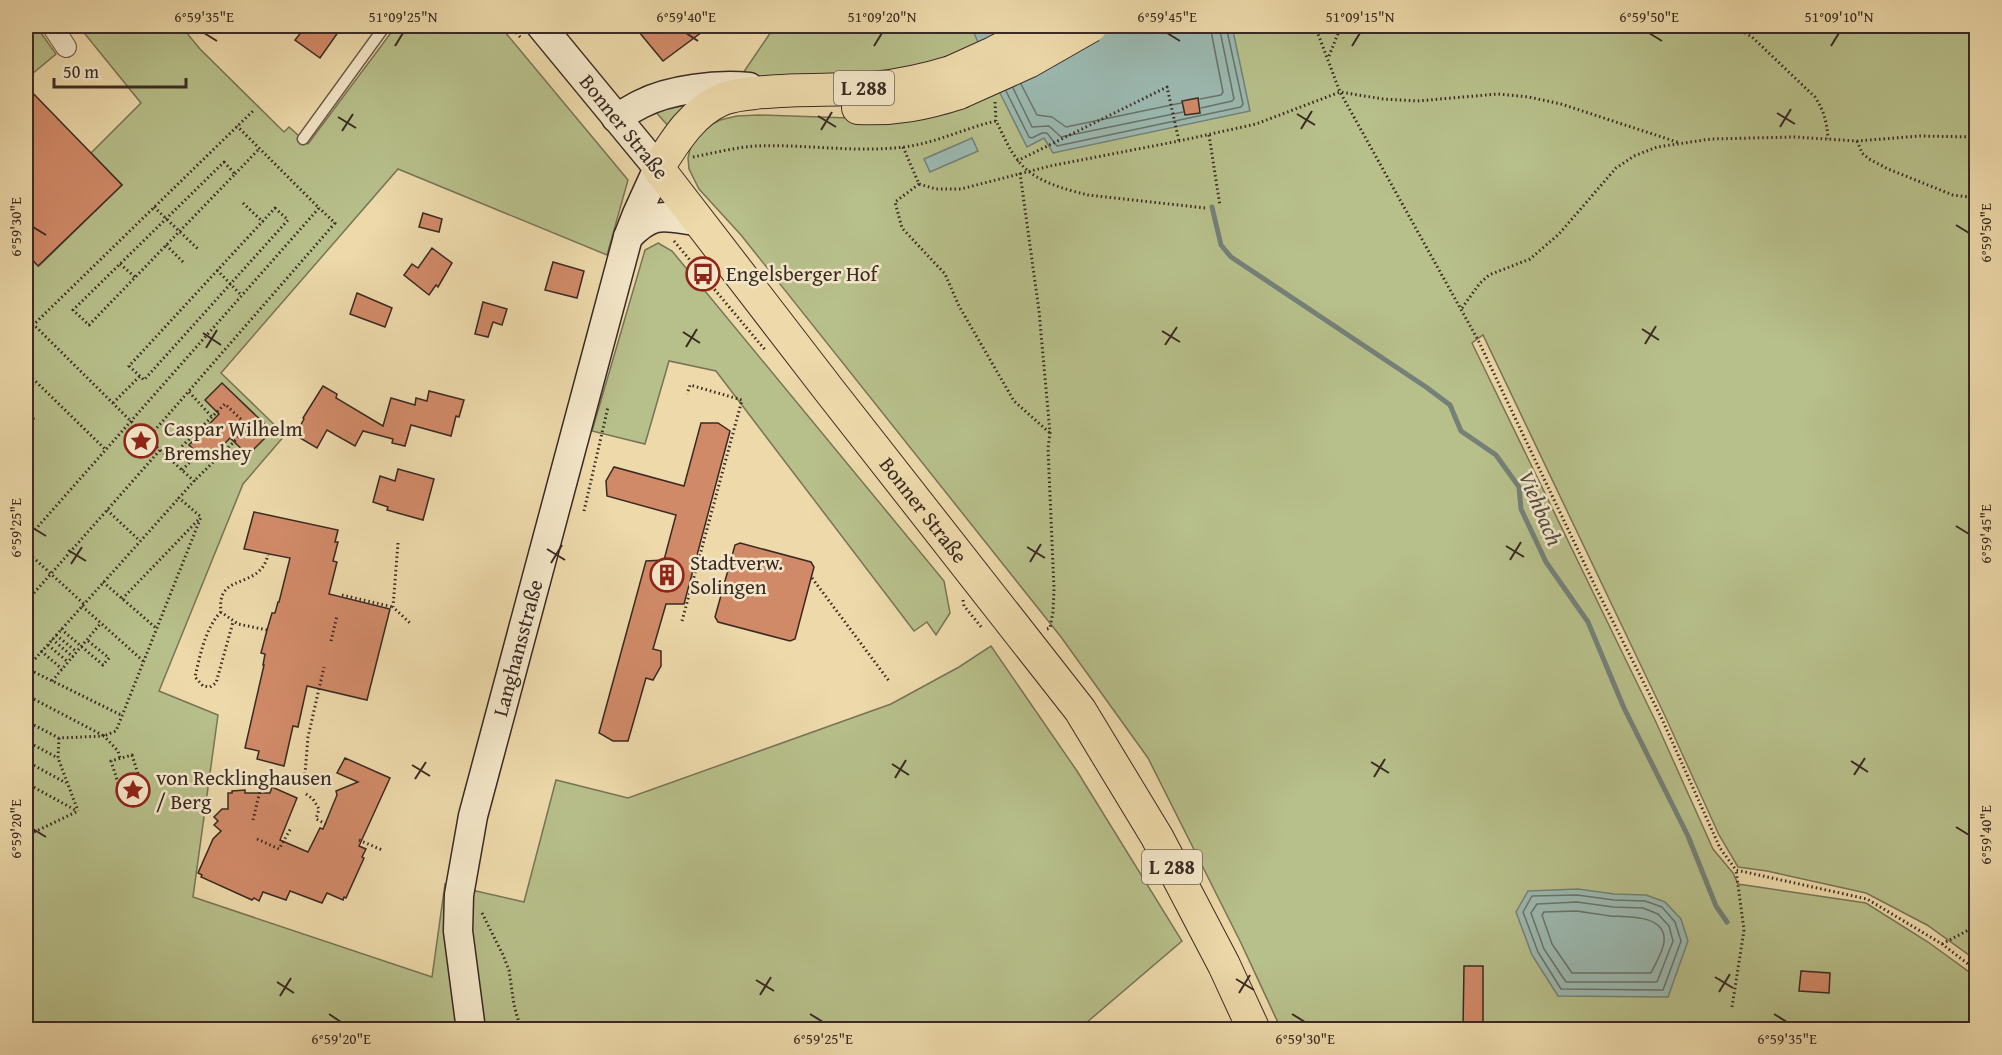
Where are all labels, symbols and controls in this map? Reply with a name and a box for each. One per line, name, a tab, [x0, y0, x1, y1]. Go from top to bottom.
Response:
text: 6°59'35"E	[174, 6, 234, 27]
text: 51°09'25"N	[369, 6, 438, 27]
text: 6°59'40"E	[656, 6, 716, 27]
text: 51°09'20"N	[848, 6, 917, 27]
text: 6°59'45"E	[1137, 6, 1197, 27]
text: 51°09'15"N	[1326, 6, 1395, 27]
text: 6°59'50"E	[1619, 6, 1679, 27]
text: 51°09'10"N	[1805, 6, 1874, 27]
scale bar	[54, 51, 186, 89]
text: 50 m	[63, 58, 99, 85]
street label: Bonner Straße	[572, 67, 677, 186]
road number: L 288	[834, 71, 894, 105]
text: 6°59'30"E	[5, 197, 26, 257]
text: 6°59'50"E	[1975, 203, 1996, 263]
bus stop icon: Engelsberger Hof	[685, 256, 721, 292]
place label: Engelsberger Hof	[726, 258, 880, 289]
place label: Caspar Wilhelm Bremshey	[164, 413, 303, 468]
place icon: Caspar Wilhelm Bremshey	[123, 423, 159, 459]
street label: Bonner Straße	[872, 450, 975, 570]
water label: Viehbach	[1511, 465, 1571, 551]
text: 6°59'25"E	[5, 498, 26, 558]
text: 6°59'45"E	[1975, 504, 1996, 564]
place label: Stadtverw. Solingen	[690, 547, 783, 602]
building icon: Stadtverw. Solingen	[649, 557, 685, 593]
street label: Langhansstraße	[484, 576, 551, 720]
place label: von Recklinghausen / Berg	[156, 762, 332, 817]
place icon: von Recklinghausen / Berg	[115, 772, 151, 808]
text: 6°59'20"E	[5, 799, 26, 859]
text: 6°59'40"E	[1975, 805, 1996, 865]
road number: L 288	[1142, 850, 1202, 884]
text: 6°59'20"E	[311, 1028, 371, 1049]
text: 6°59'25"E	[793, 1028, 853, 1049]
text: 6°59'30"E	[1275, 1028, 1335, 1049]
text: 6°59'35"E	[1757, 1028, 1817, 1049]

